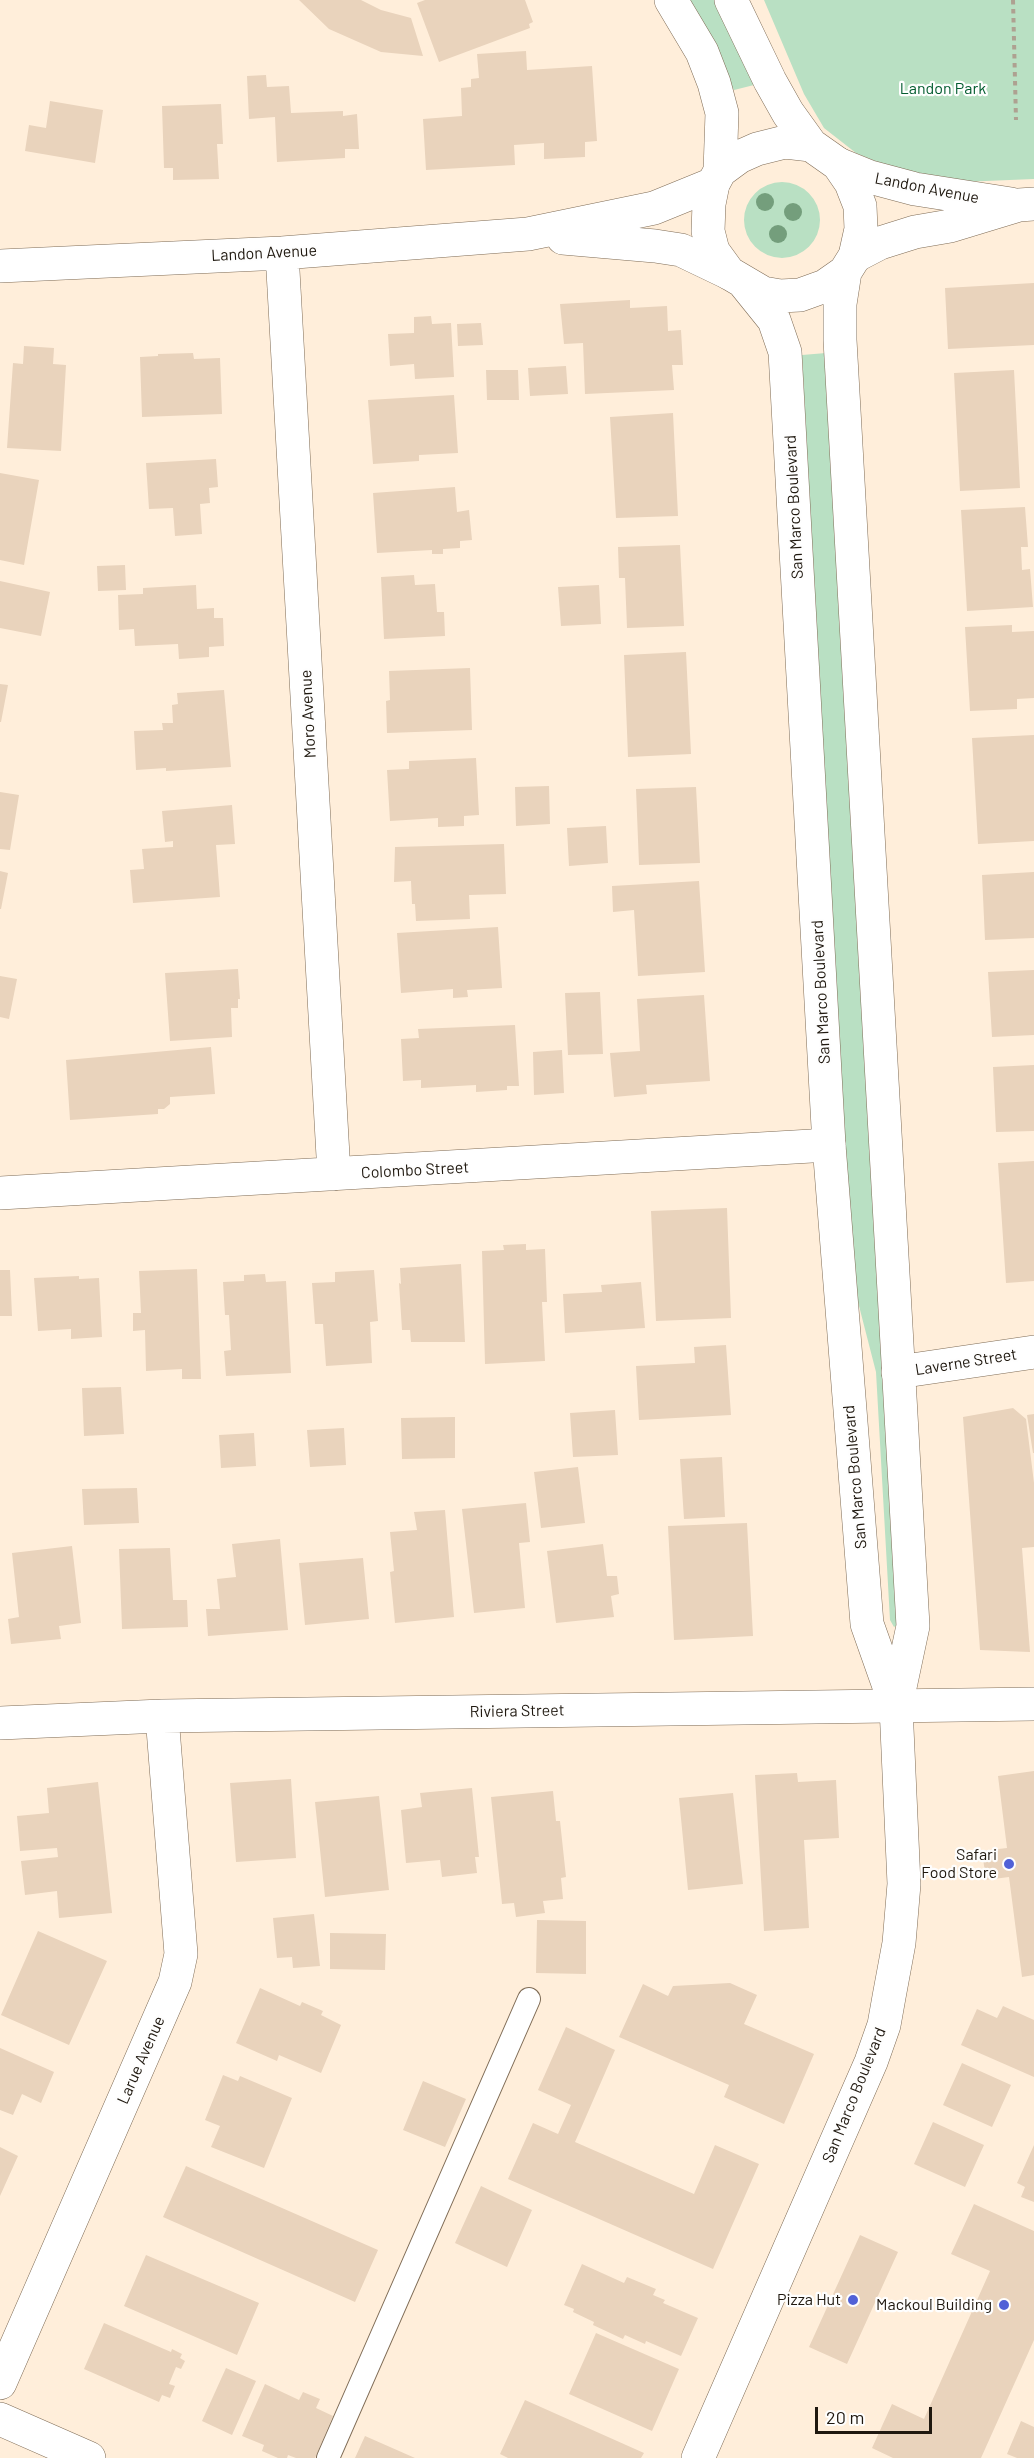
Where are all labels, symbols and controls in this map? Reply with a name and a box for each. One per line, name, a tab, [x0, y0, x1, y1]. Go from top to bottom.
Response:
park label: Landon Park	[900, 79, 986, 99]
street label: Landon Avenue	[873, 168, 981, 208]
street label: Landon Avenue	[211, 241, 317, 265]
street label: San Marco Boulevard	[781, 434, 807, 580]
street label: Moro Avenue	[296, 669, 320, 759]
street label: San Marco Boulevard	[808, 919, 834, 1065]
street label: Colombo Street	[360, 1158, 470, 1182]
street label: Laverne Street	[914, 1344, 1018, 1380]
street label: San Marco Boulevard	[839, 1404, 871, 1550]
street label: Riviera Street	[469, 1701, 565, 1721]
place label: Safari Food Store	[921, 1845, 997, 1883]
marker: Safari Food Store	[1002, 1857, 1016, 1871]
street label: Larue Avenue	[113, 2013, 169, 2107]
street label: San Marco Boulevard	[818, 2025, 890, 2165]
place label: Pizza Hut	[777, 2290, 841, 2310]
marker: Pizza Hut	[846, 2293, 860, 2307]
place label: Mackoul Building	[876, 2295, 992, 2315]
marker: Mackoul Building	[997, 2298, 1011, 2312]
scale bar	[818, 2395, 935, 2433]
text: 20 m	[826, 2406, 864, 2428]

